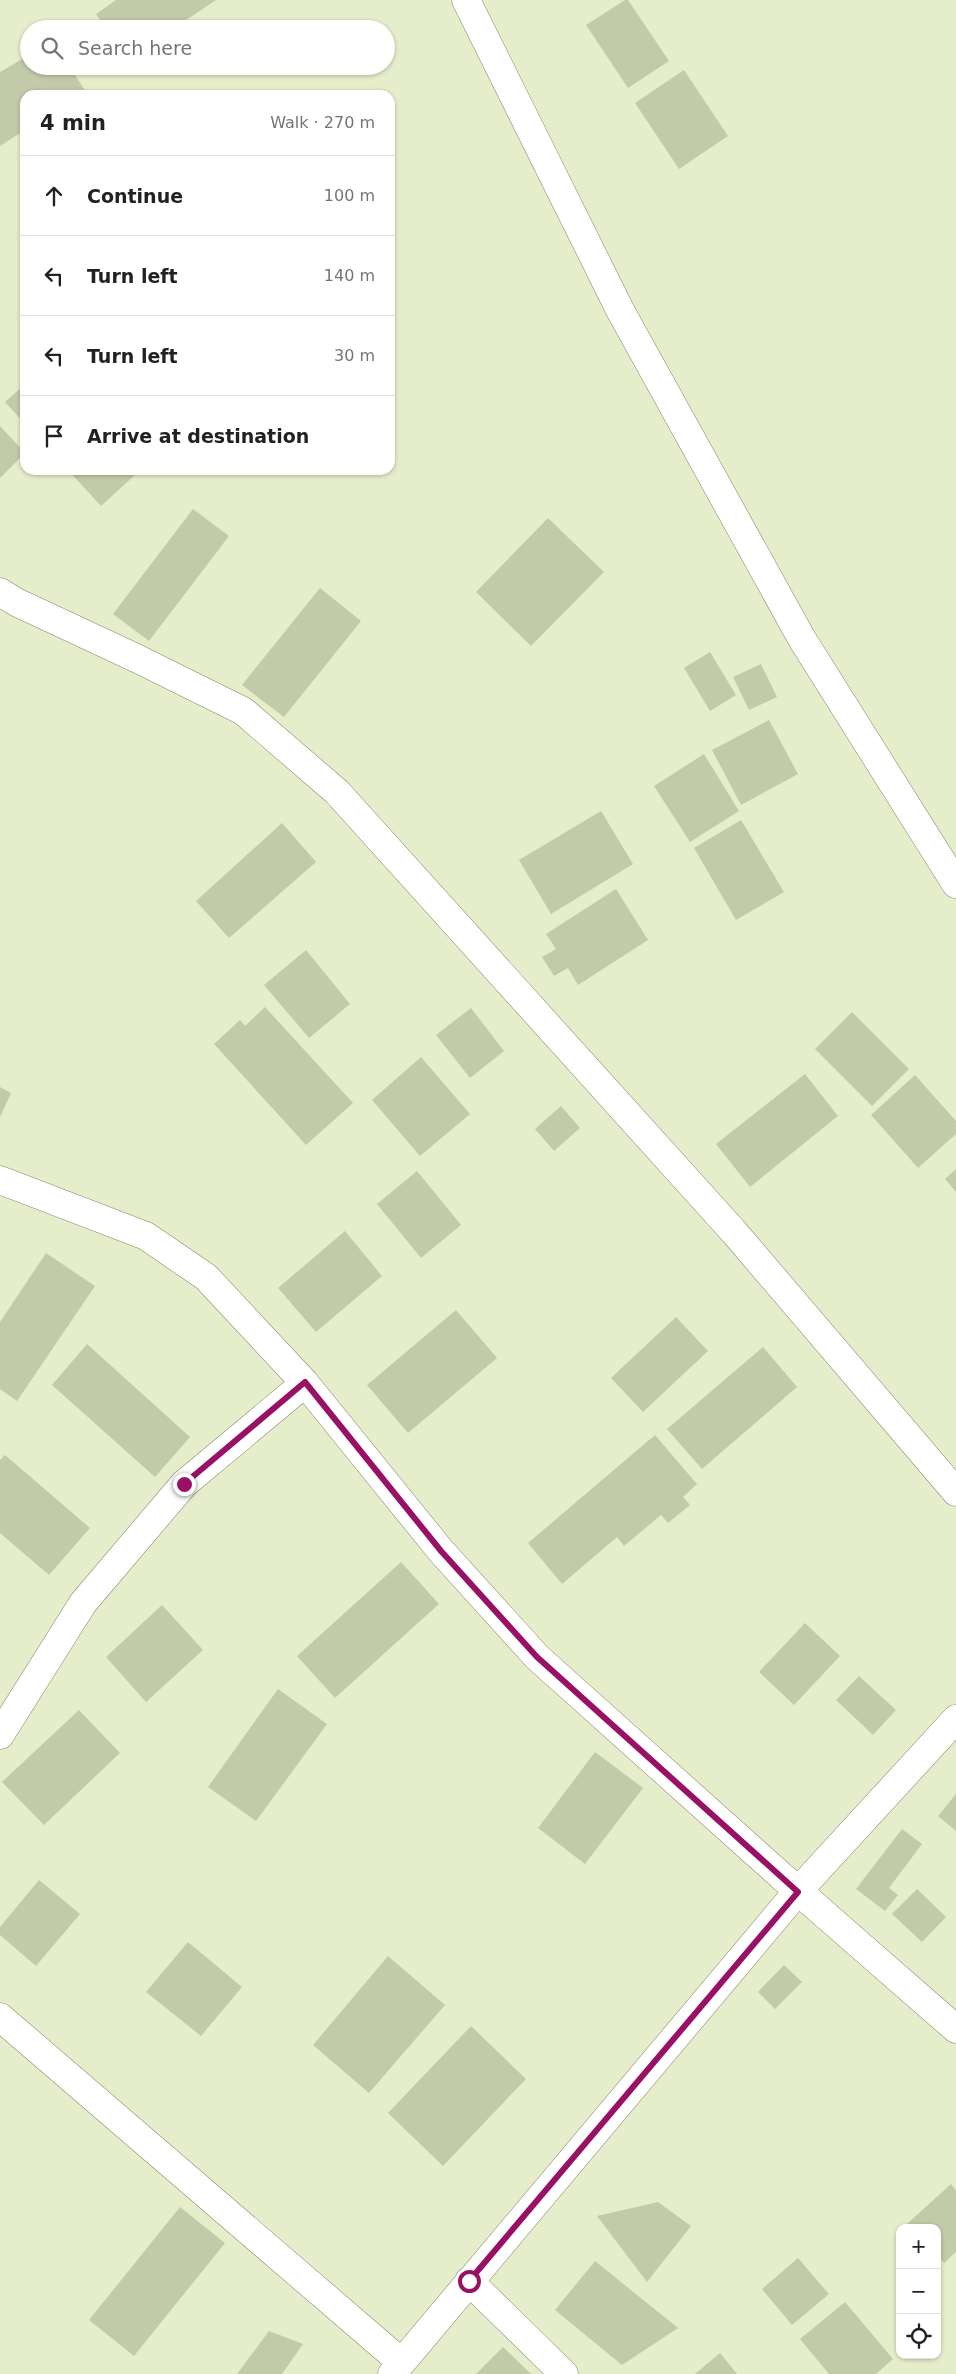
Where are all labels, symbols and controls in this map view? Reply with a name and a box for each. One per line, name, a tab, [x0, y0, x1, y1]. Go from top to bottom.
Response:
search box	[20, 20, 395, 75]
icon: search	[38, 34, 66, 62]
text: Search here	[78, 37, 192, 59]
text: 4 min	[40, 111, 106, 135]
text: Walk · 270 m	[270, 113, 375, 132]
icon: ahead	[40, 182, 68, 210]
text: Continue	[87, 185, 183, 207]
text: 100 m	[324, 186, 375, 205]
icon: left	[40, 262, 68, 290]
text: Turn left	[87, 265, 178, 287]
text: 140 m	[324, 266, 375, 285]
icon: left	[40, 342, 68, 370]
text: Turn left	[87, 345, 178, 367]
text: 30 m	[334, 346, 375, 365]
icon: arrive	[40, 422, 68, 450]
text: Arrive at destination	[87, 425, 309, 447]
route end	[173, 1473, 196, 1496]
map controls	[896, 2224, 941, 2359]
button: +	[896, 2224, 941, 2269]
button: −	[896, 2269, 941, 2314]
route start	[458, 2270, 481, 2293]
button: locate	[896, 2314, 941, 2359]

